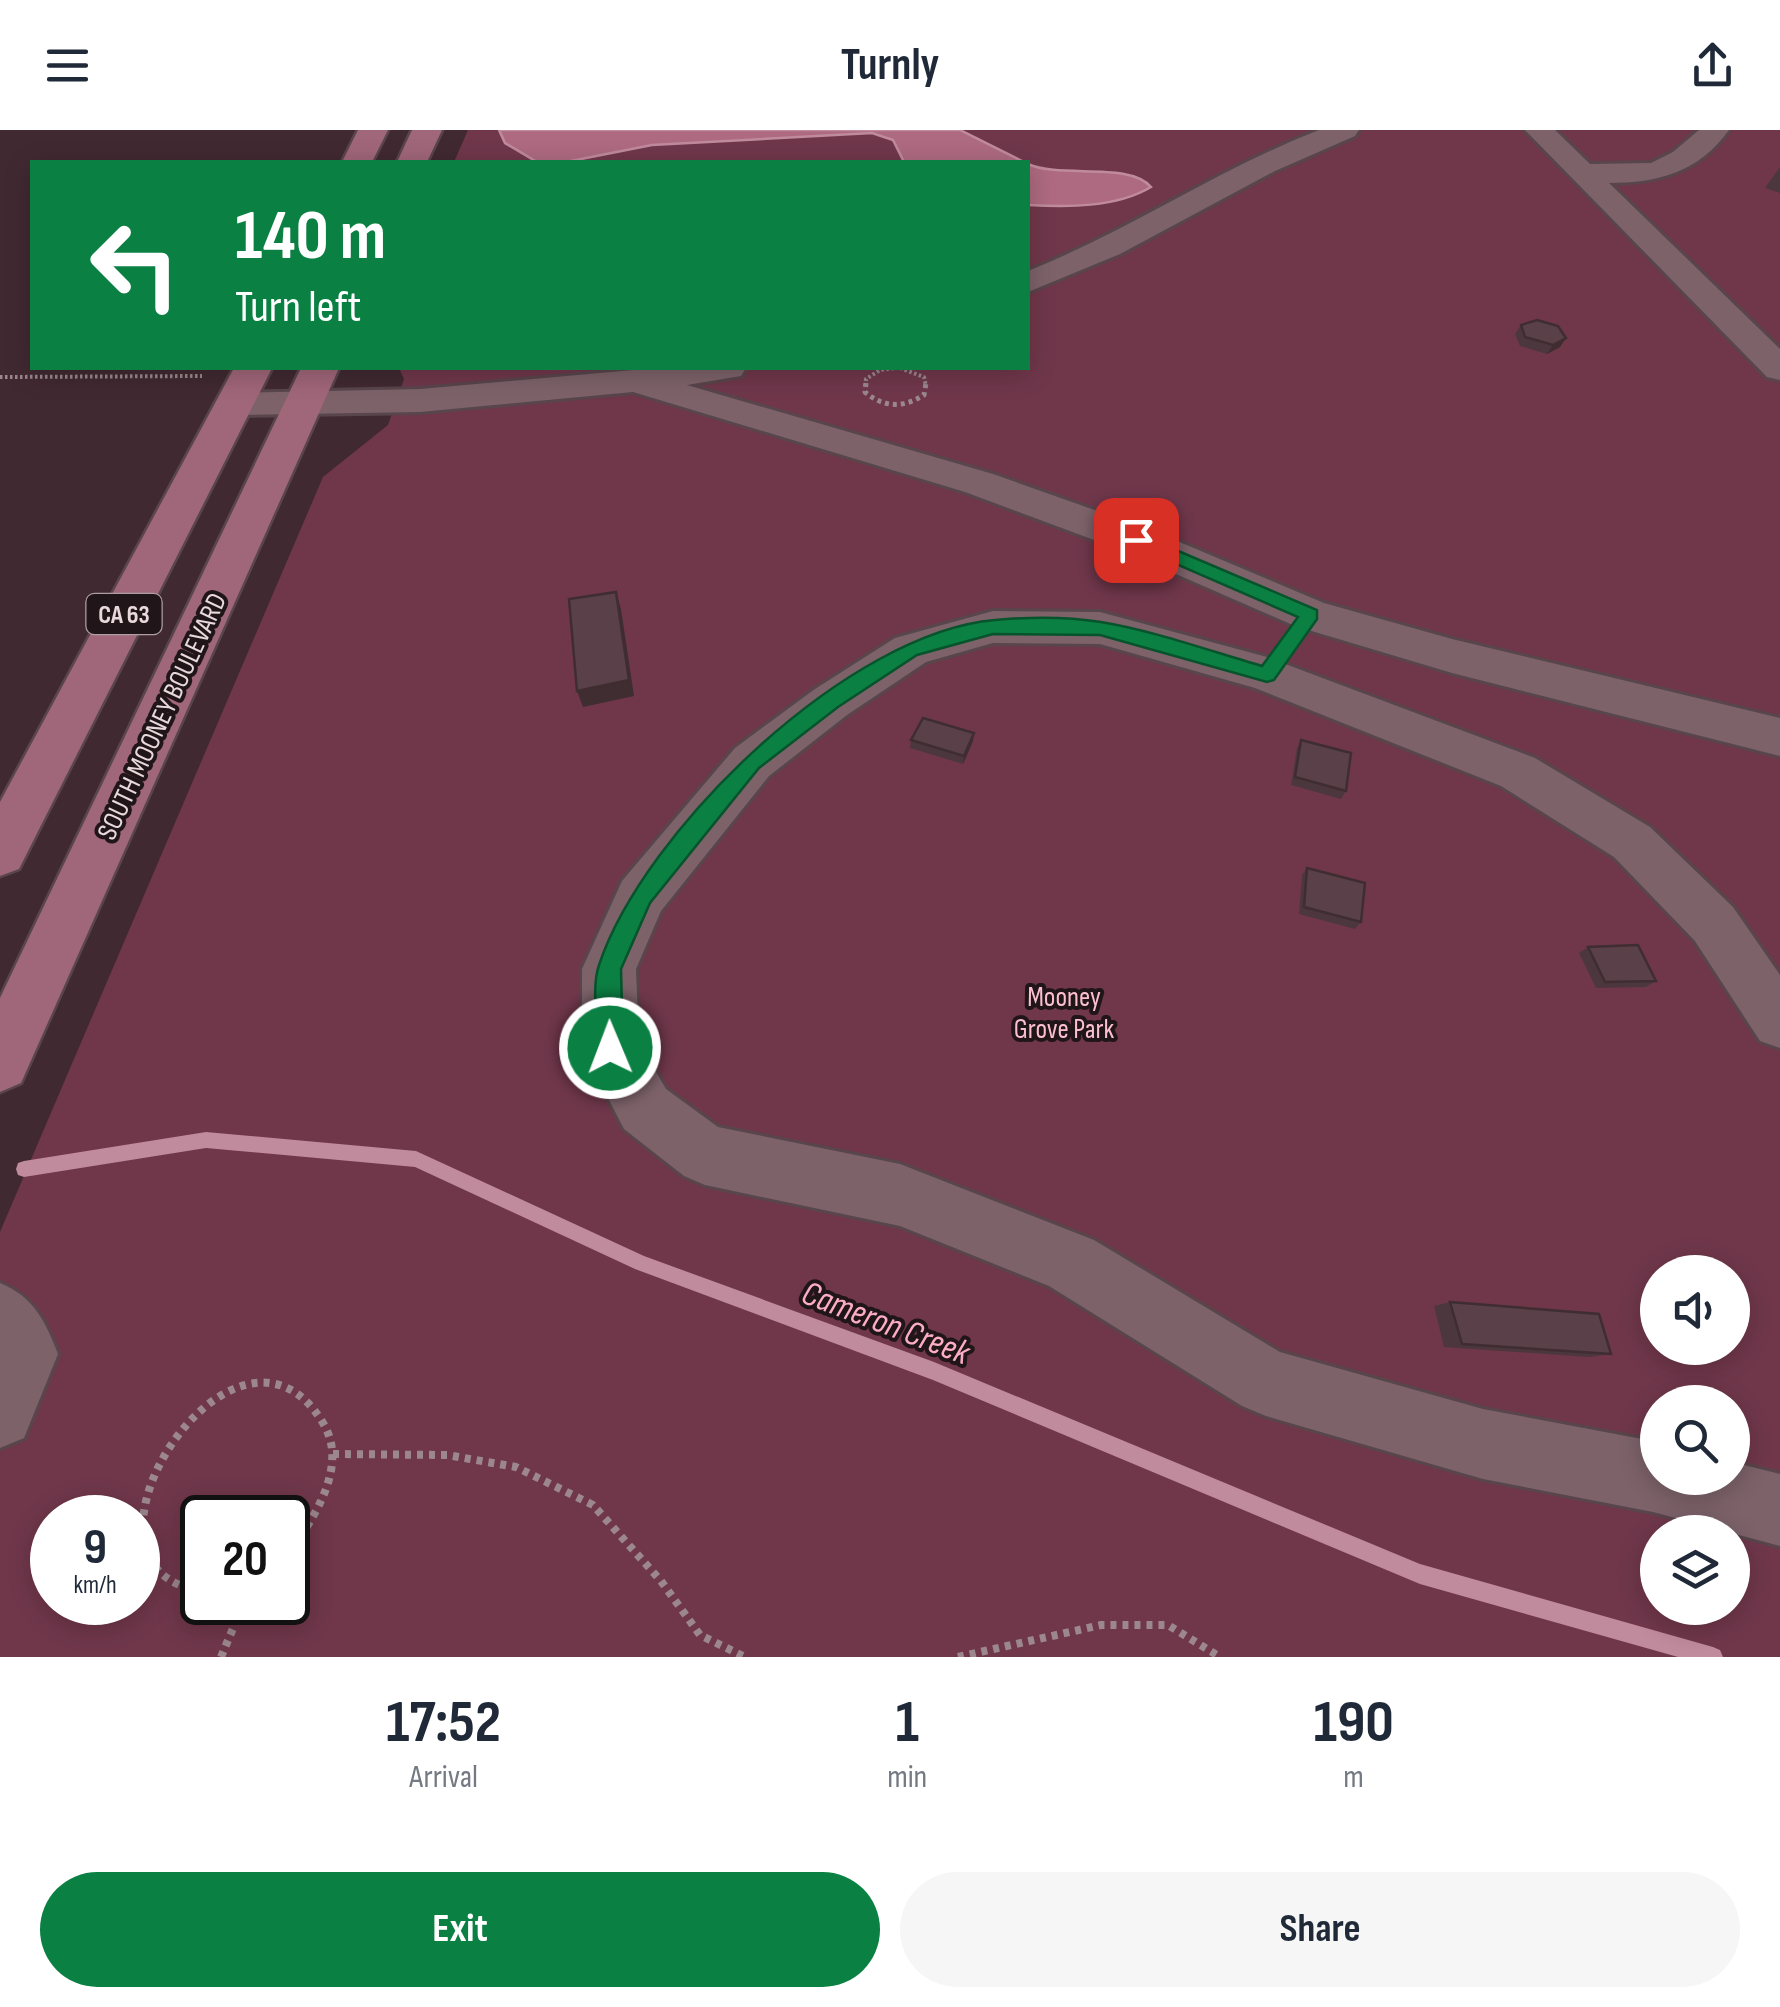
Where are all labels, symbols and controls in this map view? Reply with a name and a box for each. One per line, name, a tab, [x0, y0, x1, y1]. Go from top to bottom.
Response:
icon: menu	[40, 38, 95, 93]
text: Turnly	[841, 38, 939, 93]
icon: share	[1685, 38, 1740, 93]
text: 140 m	[235, 195, 386, 279]
icon: left	[70, 200, 200, 330]
text: Turn left	[235, 280, 361, 335]
pin	[1094, 498, 1179, 583]
icon: arrive	[1109, 513, 1164, 568]
street label: SOUTH MOONEY BOULEVARD	[91, 588, 234, 845]
road number: CA 63	[86, 594, 162, 634]
park label: Mooney Grove Park	[1014, 981, 1114, 1046]
position arrow	[558, 996, 662, 1100]
map controls	[1640, 1255, 1750, 1625]
button: sound	[1640, 1255, 1750, 1365]
water label: Cameron Creek	[796, 1272, 976, 1375]
button: search	[1640, 1385, 1750, 1495]
speed limit sign: 20	[180, 1495, 310, 1625]
button: layers	[1640, 1515, 1750, 1625]
text: 9	[83, 1518, 107, 1578]
text: km/h	[73, 1570, 117, 1601]
text: 17:52	[386, 1687, 501, 1759]
text: 1	[895, 1687, 919, 1759]
text: 190	[1313, 1687, 1394, 1759]
text: Arrival	[409, 1758, 478, 1797]
text: min	[887, 1758, 927, 1797]
text: m	[1343, 1758, 1364, 1797]
button: Exit	[40, 1872, 880, 1987]
button: Share	[900, 1872, 1740, 1987]

